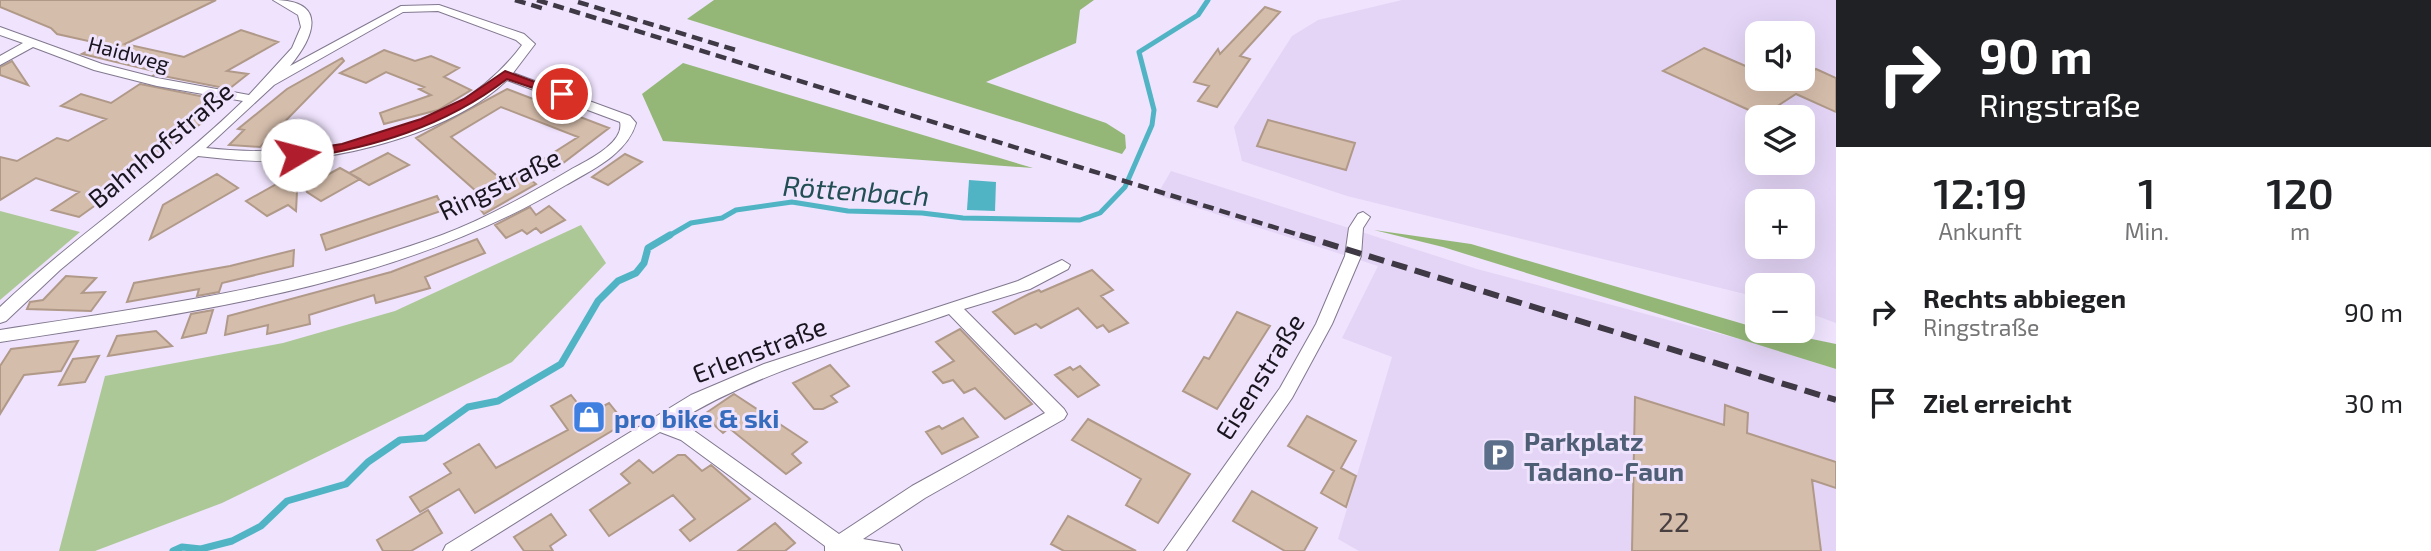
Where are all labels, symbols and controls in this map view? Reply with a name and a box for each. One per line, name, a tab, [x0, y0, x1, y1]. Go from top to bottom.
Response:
map controls	[1745, 21, 1815, 343]
button: sound	[1745, 21, 1815, 91]
text: 90 m	[1979, 25, 2093, 84]
icon: right	[1864, 28, 1955, 119]
street label: Haidweg	[86, 30, 173, 76]
pin	[532, 64, 592, 124]
street label: Bahnhofstraße	[81, 74, 239, 214]
icon: arrive	[543, 75, 581, 113]
text: Ringstraße	[1979, 85, 2141, 123]
button: layers	[1745, 105, 1815, 175]
position arrow	[260, 118, 334, 192]
street label: Ringstraße	[433, 140, 565, 226]
text: 12:19	[1933, 167, 2027, 217]
text: 1	[2138, 167, 2155, 217]
text: 120	[2266, 167, 2334, 217]
water label: Röttenbach	[782, 168, 930, 212]
button: +	[1745, 189, 1815, 259]
text: Ankunft	[1939, 217, 2022, 245]
text: Min.	[2124, 217, 2169, 245]
text: m	[2290, 217, 2310, 245]
button: −	[1745, 273, 1815, 343]
text: Rechts abbiegen	[1923, 282, 2126, 313]
icon: right	[1864, 293, 1902, 331]
text: 90 m	[2344, 296, 2403, 327]
street label: Eisenstraße	[1208, 307, 1310, 445]
street label: Erlenstraße	[688, 309, 830, 389]
text: Ringstraße	[1923, 313, 2039, 341]
icon: arrive	[1864, 384, 1902, 422]
text: Ziel erreicht	[1923, 387, 2072, 418]
text: 30 m	[2344, 387, 2403, 418]
shop icon: pro bike & ski	[570, 398, 608, 436]
place label: pro bike & ski	[614, 402, 779, 433]
place label: Parkplatz Tadano-Faun	[1524, 425, 1684, 486]
parking icon: Parkplatz Tadano-Faun	[1480, 436, 1518, 474]
house number: 22	[1658, 504, 1690, 538]

